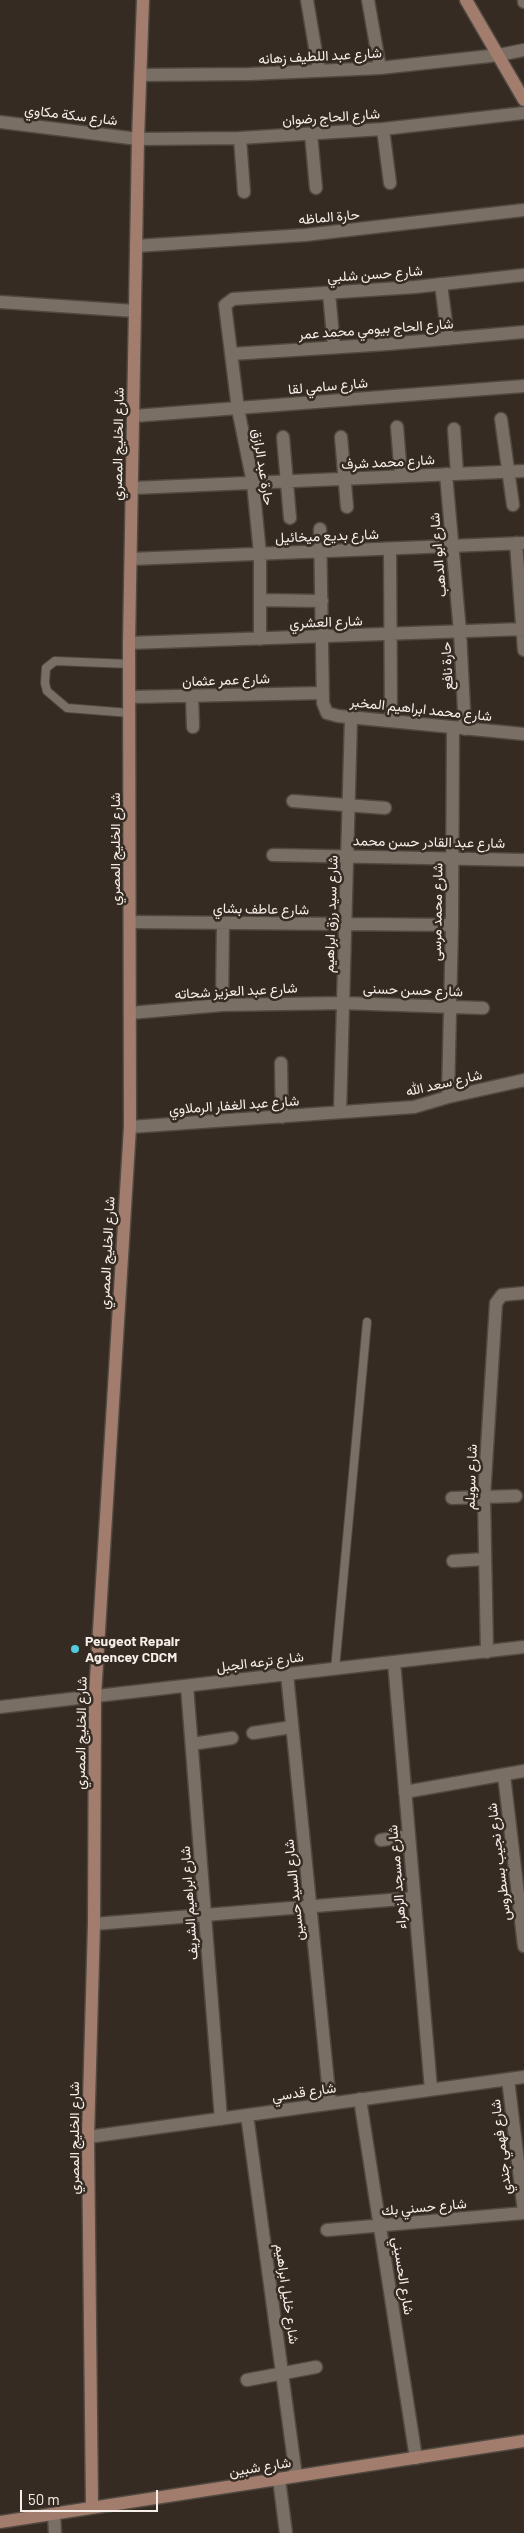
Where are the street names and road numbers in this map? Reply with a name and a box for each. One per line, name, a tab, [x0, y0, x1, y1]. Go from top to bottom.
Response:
street label: شارع عبد اللطيف زهانه	[258, 44, 382, 68]
street label: شارع سكة مكاوي	[24, 101, 118, 129]
street label: شارع الحاج رضوان	[282, 105, 380, 129]
street label: حارة الماظه	[298, 206, 360, 228]
street label: شارع حسن شلبي	[327, 262, 423, 286]
street label: شارع الحاج بيومي محمد عمر	[298, 315, 454, 343]
street label: شارع سامي لقا	[287, 374, 369, 398]
street label: شارع الخليج المصري	[109, 387, 127, 501]
street label: حارة عبد الرازق	[249, 427, 277, 507]
street label: شارع محمد شرف	[341, 451, 435, 473]
street label: شارع ابو الدهب	[426, 512, 450, 598]
street label: شارع بديع ميخائيل	[275, 526, 379, 546]
street label: شارع العشري	[289, 612, 363, 632]
street label: حارة نافع	[437, 641, 457, 691]
street label: شارع عمر عثمان	[182, 670, 270, 690]
street label: شارع محمد ابراهيم المخبر	[349, 693, 493, 725]
street label: شارع الخليج المصري	[107, 792, 123, 906]
street label: شارع عبد القادر حسن محمد	[353, 832, 505, 852]
street label: شارع سيد رزق ابراهيم	[321, 855, 341, 973]
street label: شارع محمد مرسى	[428, 863, 446, 961]
street label: شارع عاطف بشاي	[213, 900, 309, 918]
street label: شارع عبد العزيز شحاته	[174, 979, 298, 1003]
street label: شارع حسن حسنى	[363, 980, 463, 1000]
street label: شارع سعد الله	[404, 1066, 484, 1100]
street label: شارع عبد الغفار الرملاوي	[168, 1092, 300, 1118]
street label: شارع الخليج المصري	[96, 1196, 118, 1310]
street label: شارع سويلم	[461, 1444, 481, 1510]
street label: شارع ترعه الجبل	[215, 1648, 305, 1676]
street label: شارع الخليج المصري	[72, 1676, 90, 1790]
street label: شارع نجيب بسطروس	[483, 1802, 515, 1922]
street label: شارع مسجد الزهراء	[384, 1824, 410, 1930]
street label: شارع السيد حسين	[280, 1838, 308, 1942]
street label: شارع ابراهيم الشريف	[177, 1845, 201, 1961]
street label: شارع قدسي	[271, 2079, 337, 2105]
street label: شارع الخليج المصري	[66, 2081, 82, 2195]
street label: شارع فهمي جندي	[487, 2098, 515, 2196]
street label: شارع حسني بك	[381, 2195, 467, 2219]
street label: شارع الحسيني	[389, 2236, 417, 2316]
street label: شارع خليل ابراهيم	[272, 2243, 302, 2345]
street label: شارع شبين	[228, 2454, 292, 2480]

